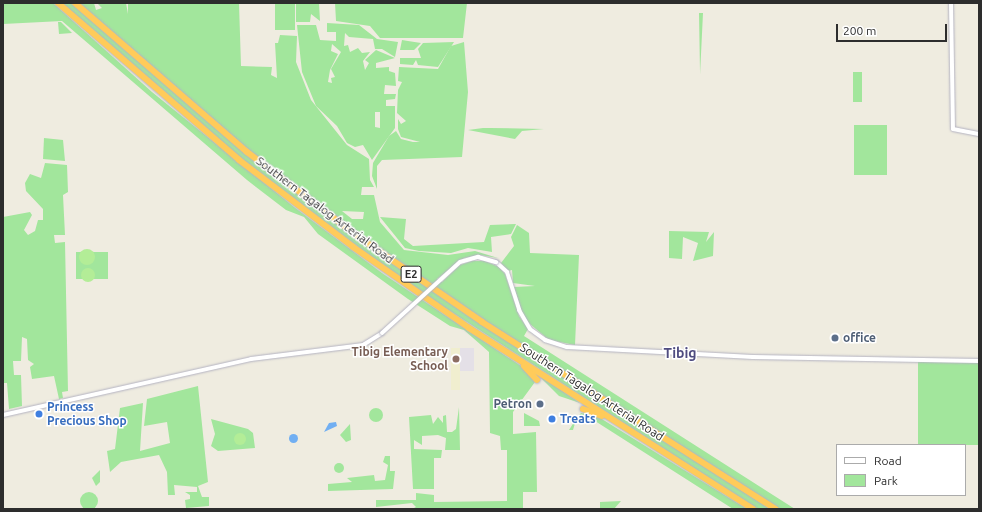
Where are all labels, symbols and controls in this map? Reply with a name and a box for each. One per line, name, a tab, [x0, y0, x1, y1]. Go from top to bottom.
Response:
scale bar	[838, 16, 949, 42]
text: 200 m	[843, 24, 876, 37]
street label: Southern Tagalog Arterial Road	[253, 154, 397, 266]
road number: E2	[400, 265, 422, 283]
place label: office	[843, 331, 876, 345]
marker: office	[830, 333, 840, 343]
street label: Southern Tagalog Arterial Road	[517, 340, 667, 444]
place label: Tibig Elementary School	[352, 345, 448, 373]
district label: Tibig	[663, 345, 697, 361]
marker: Tibig Elementary School	[451, 354, 461, 364]
place label: Petron	[493, 397, 532, 411]
marker: Petron	[535, 399, 545, 409]
place label: Princess Precious Shop	[47, 400, 127, 428]
marker: Princess Precious Shop	[34, 409, 44, 419]
place label: Treats	[560, 412, 596, 426]
marker: Treats	[547, 414, 557, 424]
legend	[836, 444, 966, 496]
text: Road	[874, 454, 902, 467]
text: Park	[874, 474, 898, 487]

